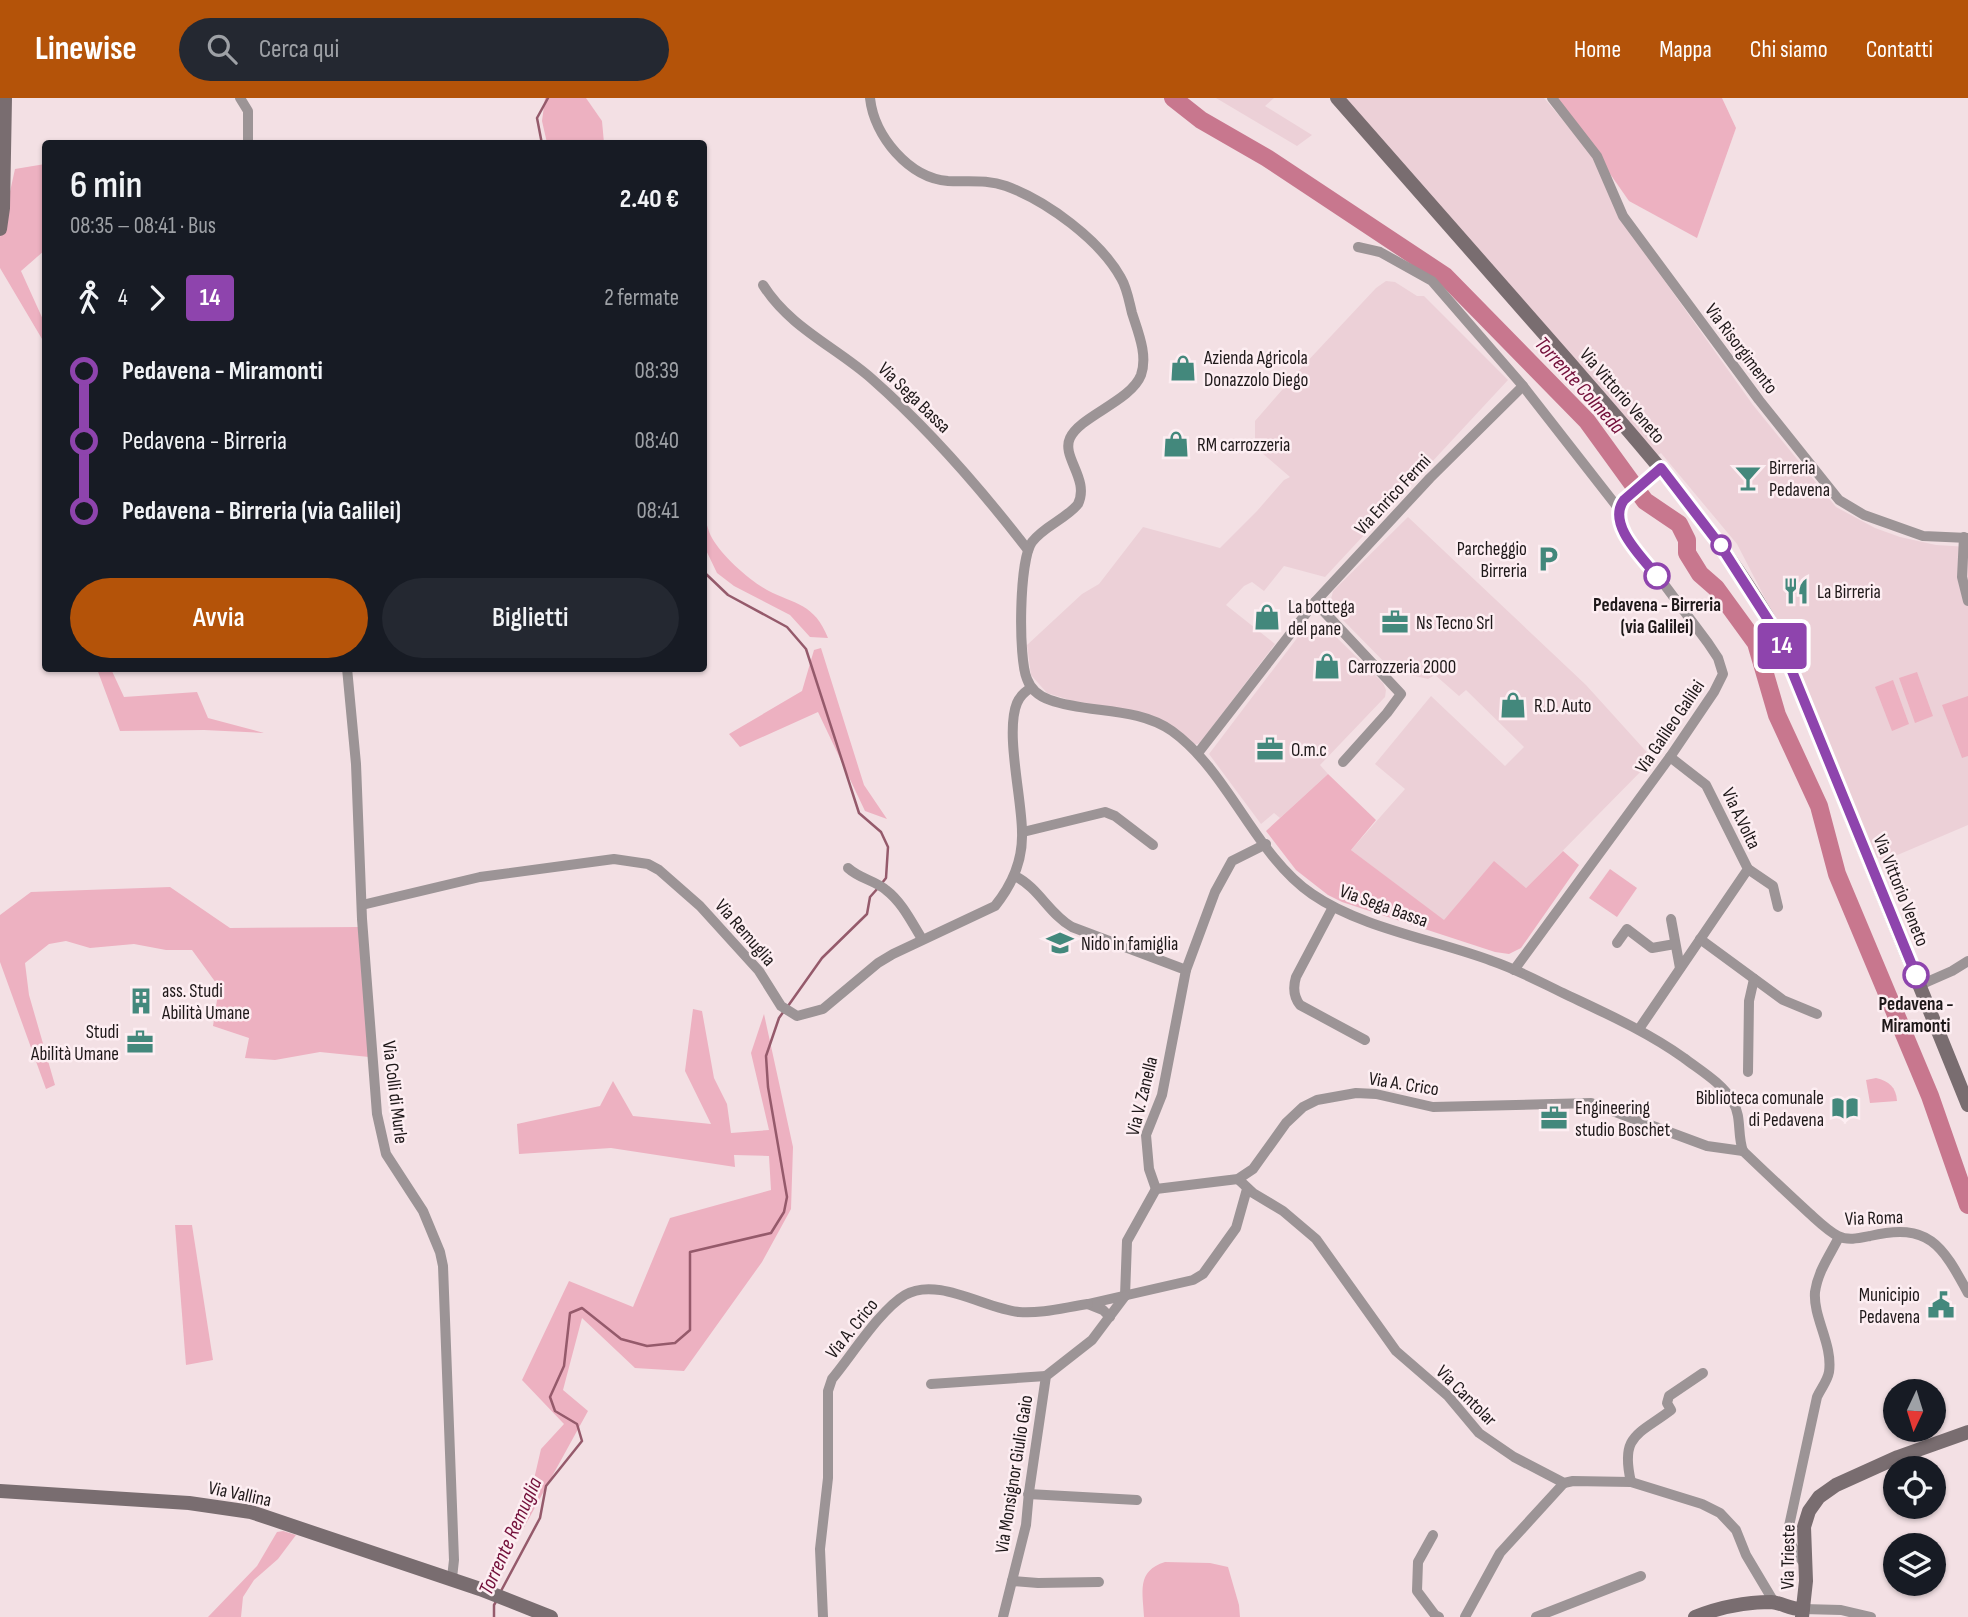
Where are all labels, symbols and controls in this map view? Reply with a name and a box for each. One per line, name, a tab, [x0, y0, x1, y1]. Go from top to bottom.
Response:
search box	[179, 18, 669, 81]
text: Linewise	[35, 29, 137, 69]
icon: search	[203, 30, 241, 68]
text: Cerca qui	[259, 34, 339, 65]
text: Home	[1574, 35, 1621, 64]
text: Mappa	[1659, 35, 1712, 64]
text: Chi siamo	[1750, 35, 1828, 64]
text: Contatti	[1866, 35, 1933, 64]
text: 6 min	[70, 163, 142, 208]
text: 2.40 €	[620, 184, 679, 215]
text: 08:35 – 08:41 · Bus	[70, 212, 216, 240]
icon: walk	[70, 279, 108, 317]
icon: forward	[138, 279, 176, 317]
text: 14	[200, 283, 220, 312]
text: 4	[118, 284, 128, 312]
text: 2 fermate	[604, 284, 679, 312]
street label: Via Risorgimento	[1699, 299, 1782, 399]
water label: Torrente Colmeda	[1529, 332, 1630, 440]
street label: Via Vittorio Veneto	[1574, 344, 1669, 448]
place label: Azienda Agricola Donazzolo Diego	[1203, 347, 1308, 392]
shop icon: Azienda Agricola Donazzolo Diego	[1168, 353, 1198, 383]
text: Pedavena - Miramonti	[122, 356, 323, 387]
text: 08:39	[634, 357, 679, 385]
street label: Via Sega Bassa	[873, 358, 955, 438]
text: Pedavena - Birreria	[122, 426, 287, 457]
text: 08:40	[634, 427, 679, 455]
shop icon: RM carrozzeria	[1161, 429, 1191, 459]
place label: RM carrozzeria	[1197, 434, 1290, 457]
street label: Via Enrico Fermi	[1350, 450, 1436, 540]
place label: Birreria Pedavena	[1769, 457, 1830, 502]
bar icon: Birreria Pedavena	[1733, 463, 1763, 493]
text: Pedavena - Birreria (via Galilei)	[122, 496, 401, 527]
text: 08:41	[637, 497, 679, 525]
unlabelled marker	[1711, 535, 1731, 555]
place label: Parcheggio Birreria	[1457, 538, 1527, 583]
parking icon: Parcheggio Birreria	[1533, 544, 1563, 574]
marker: Pedavena - Birreria (via Galilei)	[1644, 563, 1670, 589]
restaurant icon: La Birreria	[1781, 576, 1811, 606]
button: Avvia	[70, 578, 368, 658]
button: Biglietti	[382, 578, 679, 658]
place label: La Birreria	[1817, 581, 1881, 604]
place label: Pedavena - Birreria (via Galilei)	[1593, 594, 1721, 639]
place label: La bottega del pane	[1288, 596, 1355, 641]
shop icon: La bottega del pane	[1252, 602, 1282, 632]
office icon: Ns Tecno Srl	[1380, 607, 1410, 637]
place label: Ns Tecno Srl	[1416, 612, 1493, 635]
line badge: 14	[1750, 623, 1814, 669]
text: 14	[1772, 631, 1792, 660]
shop icon: Carrozzeria 2000	[1312, 651, 1342, 681]
place label: Carrozzeria 2000	[1348, 656, 1456, 679]
street label: Via Galileo Galilei	[1631, 676, 1710, 778]
shop icon: R.D. Auto	[1498, 690, 1528, 720]
place label: R.D. Auto	[1534, 695, 1591, 718]
office icon: O.m.c	[1255, 734, 1285, 764]
place label: O.m.c	[1291, 739, 1327, 762]
street label: Via A.Volta	[1716, 784, 1765, 853]
street label: Via Vittorio Veneto	[1868, 831, 1933, 950]
street label: Via Sega Bassa	[1336, 880, 1431, 933]
street label: Via Remuglia	[710, 895, 780, 971]
school or university icon: Nido in famiglia	[1045, 928, 1075, 958]
place label: Nido in famiglia	[1081, 933, 1178, 956]
marker: Pedavena - Miramonti	[1903, 962, 1929, 988]
place label: ass. Studi Abilità Umane	[161, 980, 250, 1025]
building icon: ass. Studi Abilità Umane	[126, 986, 156, 1016]
place label: Pedavena - Miramonti	[1878, 993, 1954, 1038]
place label: Studi Abilità Umane	[30, 1021, 119, 1066]
office icon: Studi Abilità Umane	[125, 1027, 155, 1057]
street label: Via Colli di Murle	[377, 1039, 412, 1145]
street label: Via V. Zanella	[1121, 1054, 1163, 1139]
street label: Via A. Crico	[1367, 1068, 1441, 1101]
place label: Biblioteca comunale di Pedavena	[1696, 1087, 1824, 1132]
library icon: Biblioteca comunale di Pedavena	[1830, 1093, 1860, 1123]
place label: Engineering studio Boschet	[1575, 1097, 1670, 1142]
office icon: Engineering studio Boschet	[1539, 1103, 1569, 1133]
street label: Via Roma	[1844, 1206, 1904, 1231]
place label: Municipio Pedavena	[1859, 1284, 1920, 1329]
public building icon: Municipio Pedavena	[1926, 1290, 1956, 1320]
street label: Via A. Crico	[821, 1294, 883, 1364]
street label: Via Cantolar	[1431, 1361, 1502, 1432]
north arrow	[1883, 1379, 1946, 1442]
map controls	[1883, 1379, 1946, 1596]
street label: Via Monsignor Giulio Gaio	[991, 1394, 1038, 1555]
button: locate	[1883, 1456, 1946, 1519]
water label: Torrente Remuglia	[473, 1473, 548, 1599]
street label: Via Vallina	[206, 1477, 273, 1512]
street label: Via Trieste	[1776, 1524, 1801, 1590]
button: layers	[1883, 1533, 1946, 1596]

